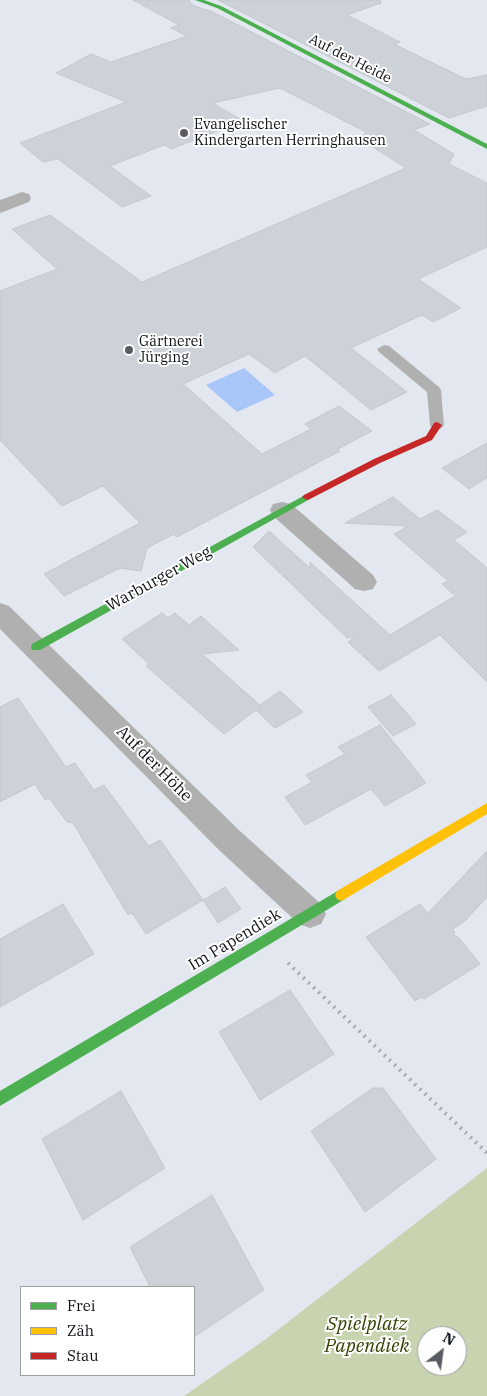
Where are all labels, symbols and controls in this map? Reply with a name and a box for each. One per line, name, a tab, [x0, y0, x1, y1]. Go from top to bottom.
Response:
street label: Auf der Heide	[306, 31, 394, 87]
place label: Evangelischer Kindergarten Herringhausen	[194, 117, 386, 150]
marker: Evangelischer Kindergarten Herringhausen	[178, 127, 190, 139]
place label: Gärtnerei Jürging	[139, 334, 203, 367]
marker: Gärtnerei Jürging	[123, 344, 135, 356]
street label: Warburger Weg	[103, 542, 215, 616]
street label: Auf der Höhe	[112, 722, 196, 806]
street label: Im Papendiek	[185, 905, 285, 975]
legend	[20, 1286, 195, 1376]
text: Frei	[67, 1296, 95, 1315]
park label: Spielplatz Papendiek	[324, 1314, 410, 1358]
text: Zäh	[67, 1321, 94, 1340]
north arrow	[417, 1326, 467, 1376]
text: N	[440, 1328, 458, 1349]
text: Stau	[67, 1346, 99, 1365]

